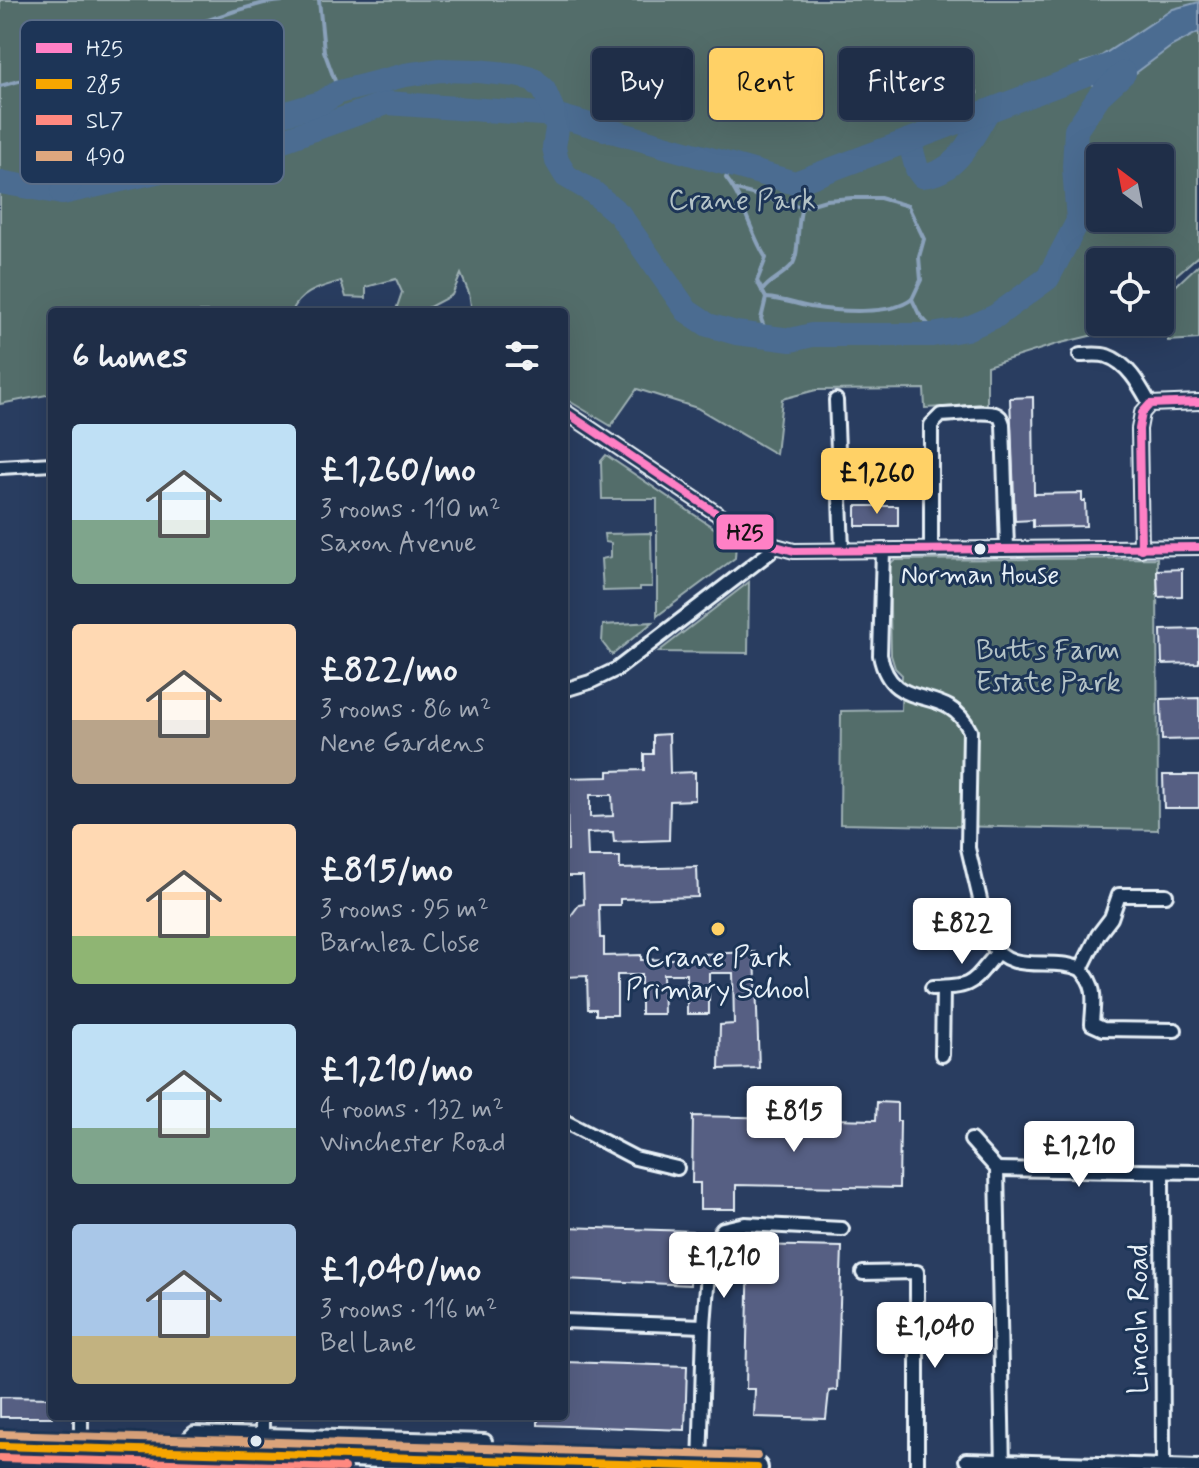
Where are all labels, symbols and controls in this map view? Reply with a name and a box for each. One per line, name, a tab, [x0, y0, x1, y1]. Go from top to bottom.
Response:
legend	[20, 20, 284, 184]
text: H25	[86, 36, 123, 64]
chip: Buy	[592, 48, 693, 120]
chip: Rent	[709, 48, 823, 120]
chip: Filters	[839, 48, 973, 120]
text: 285	[86, 72, 121, 100]
text: SL7	[86, 108, 123, 136]
text: 490	[86, 144, 125, 172]
north arrow	[1086, 144, 1174, 232]
map controls	[1086, 144, 1174, 336]
park label: Crane Park	[668, 183, 816, 220]
button: locate	[1086, 248, 1174, 336]
text: 6 homes	[72, 334, 187, 379]
icon: filters	[500, 334, 544, 378]
text: £1,260/mo	[320, 448, 476, 493]
pin: £1,260	[812, 448, 942, 516]
icon: home	[136, 456, 232, 552]
text: £1,260	[839, 457, 915, 491]
text: 3 rooms · 110 m²	[320, 493, 501, 527]
line badge: H25	[715, 513, 775, 551]
text: H25	[727, 520, 764, 548]
text: Saxon Avenue	[320, 527, 476, 561]
marker: Norman House	[972, 541, 988, 557]
place label: Norman House	[901, 559, 1059, 593]
park label: Butts Farm Estate Park	[975, 633, 1121, 702]
text: £822/mo	[320, 648, 458, 693]
icon: home	[136, 656, 232, 752]
text: 3 rooms · 86 m²	[320, 693, 491, 727]
text: Nene Gardens	[320, 727, 484, 761]
text: £815/mo	[320, 848, 453, 893]
icon: home	[136, 856, 232, 952]
text: 3 rooms · 95 m²	[320, 893, 489, 927]
pin: £822	[915, 898, 1009, 966]
text: £822	[931, 907, 993, 941]
marker: Crane Park Primary School	[709, 920, 727, 938]
text: Barnlea Close	[320, 927, 480, 961]
place label: Crane Park Primary School	[625, 940, 811, 1009]
text: £1,210/mo	[320, 1048, 473, 1093]
icon: home	[136, 1056, 232, 1152]
pin: £815	[747, 1086, 841, 1154]
text: 4 rooms · 132 m²	[320, 1093, 504, 1127]
text: £815	[765, 1095, 823, 1129]
pin: £1,210	[1014, 1121, 1144, 1189]
text: Winchester Road	[320, 1127, 505, 1161]
text: £1,210	[1042, 1130, 1116, 1164]
pin: £1,210	[659, 1232, 789, 1300]
text: £1,210	[687, 1241, 761, 1275]
street label: Lincoln Road	[1121, 1244, 1158, 1394]
text: £1,040/mo	[320, 1248, 481, 1293]
icon: home	[136, 1256, 232, 1352]
text: 3 rooms · 116 m²	[320, 1293, 497, 1327]
pin: £1,040	[870, 1302, 1000, 1370]
text: £1,040	[895, 1311, 975, 1345]
text: Bel Lane	[320, 1327, 416, 1361]
unlabelled marker	[248, 1433, 264, 1449]

